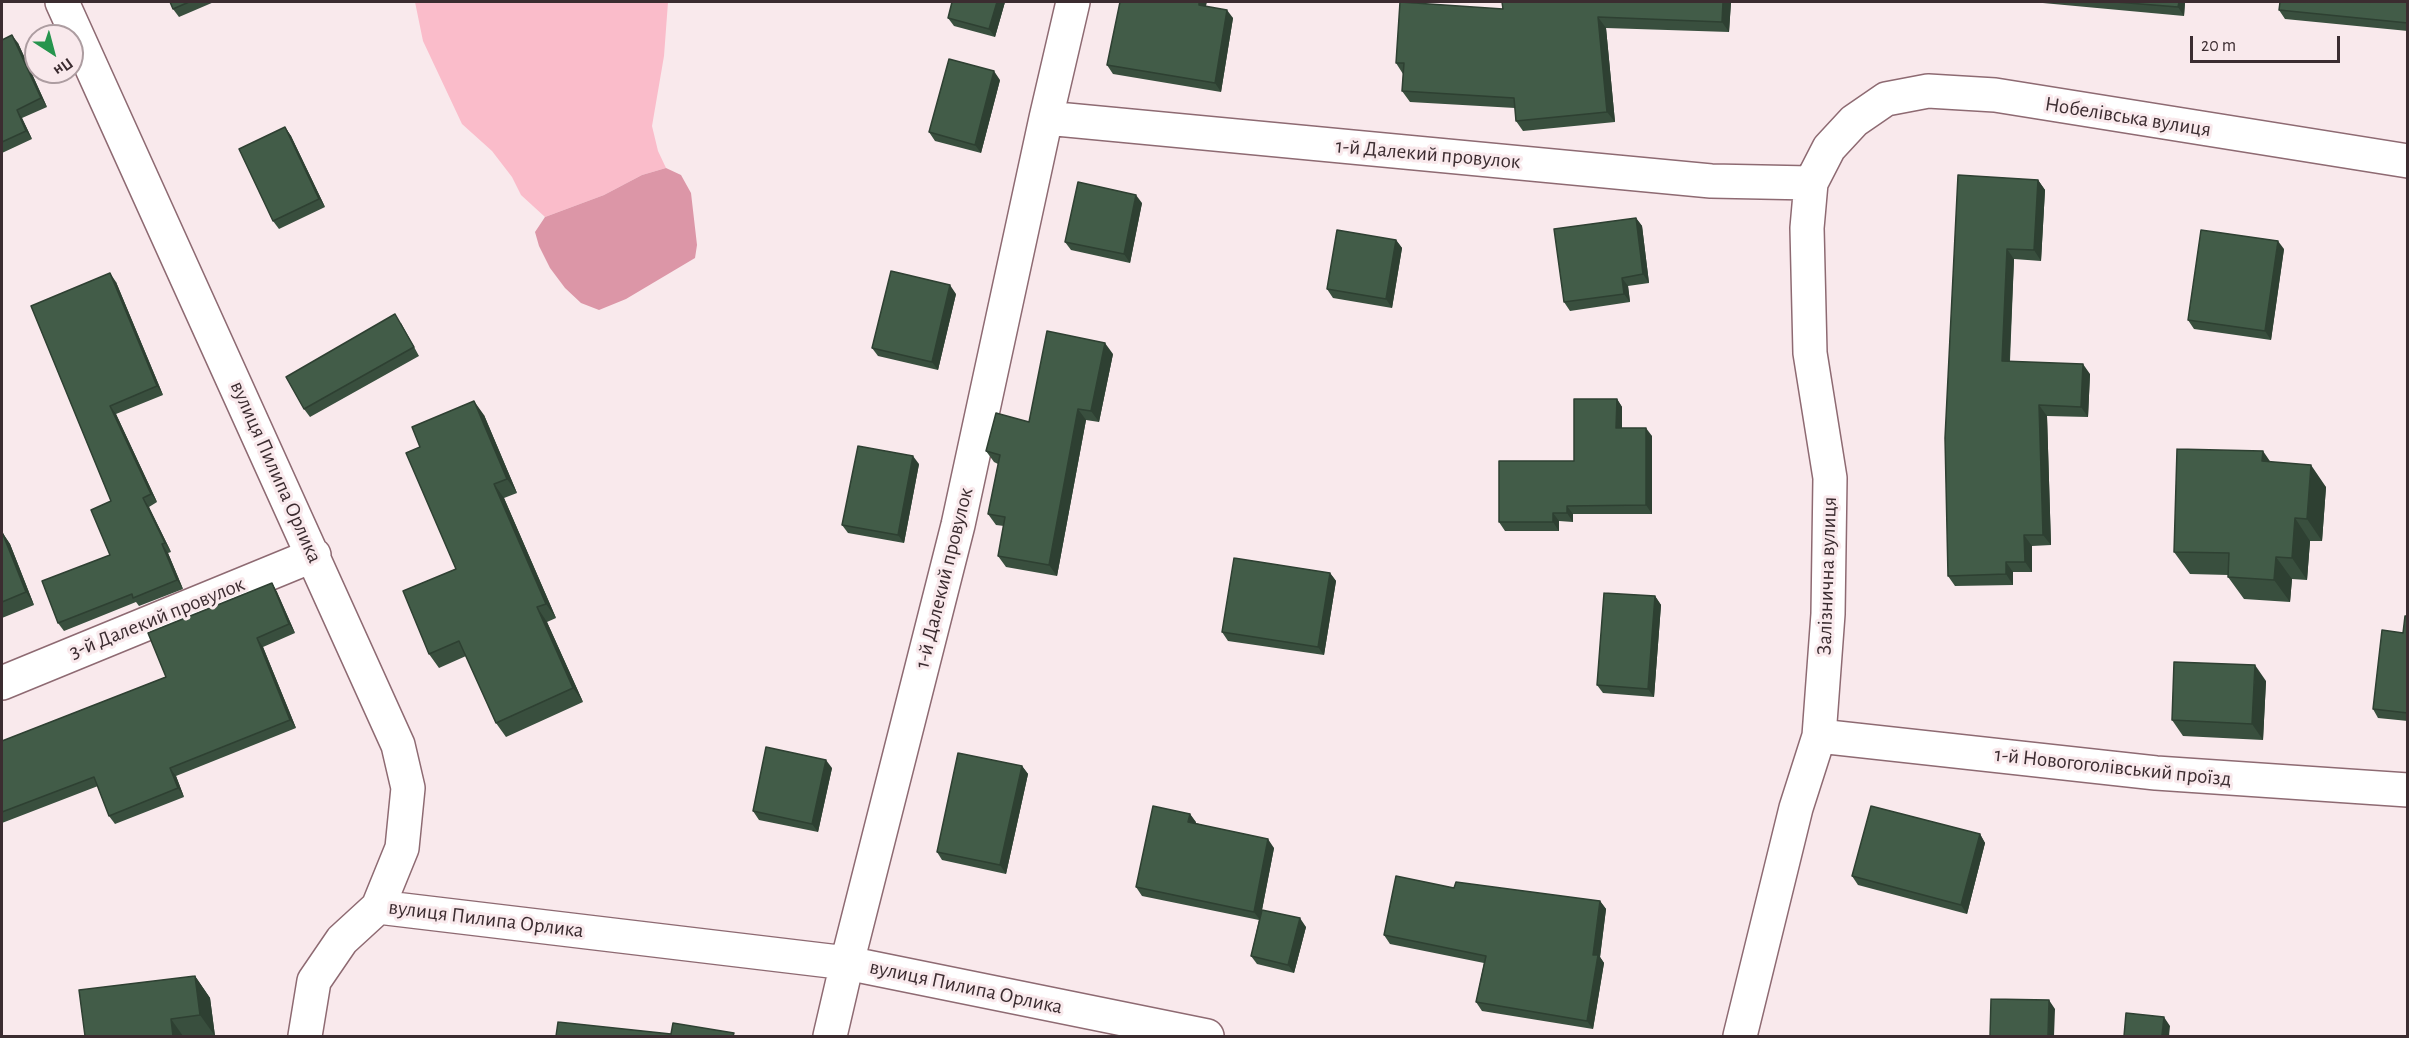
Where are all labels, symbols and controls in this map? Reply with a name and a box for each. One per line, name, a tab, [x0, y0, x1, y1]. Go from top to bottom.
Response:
north arrow	[24, 24, 84, 84]
scale bar	[2193, 24, 2343, 62]
text: 20 m	[2201, 37, 2236, 55]
text: Пн	[51, 55, 76, 79]
street label: Нобелівська вулиця	[2043, 91, 2213, 143]
street label: 1-й Далекий провулок	[1335, 133, 1521, 175]
street label: вулиця Пилипа Орлика	[225, 377, 327, 567]
street label: 1-й Далекий провулок	[909, 485, 979, 671]
street label: Залізнична вулиця	[1812, 496, 1842, 656]
street label: 3-й Далекий провулок	[66, 571, 248, 665]
street label: 1-й Новогоголівський проїзд	[1993, 742, 2233, 792]
street label: вулиця Пилипа Орлика	[387, 895, 585, 943]
street label: вулиця Пилипа Орлика	[867, 954, 1065, 1020]

